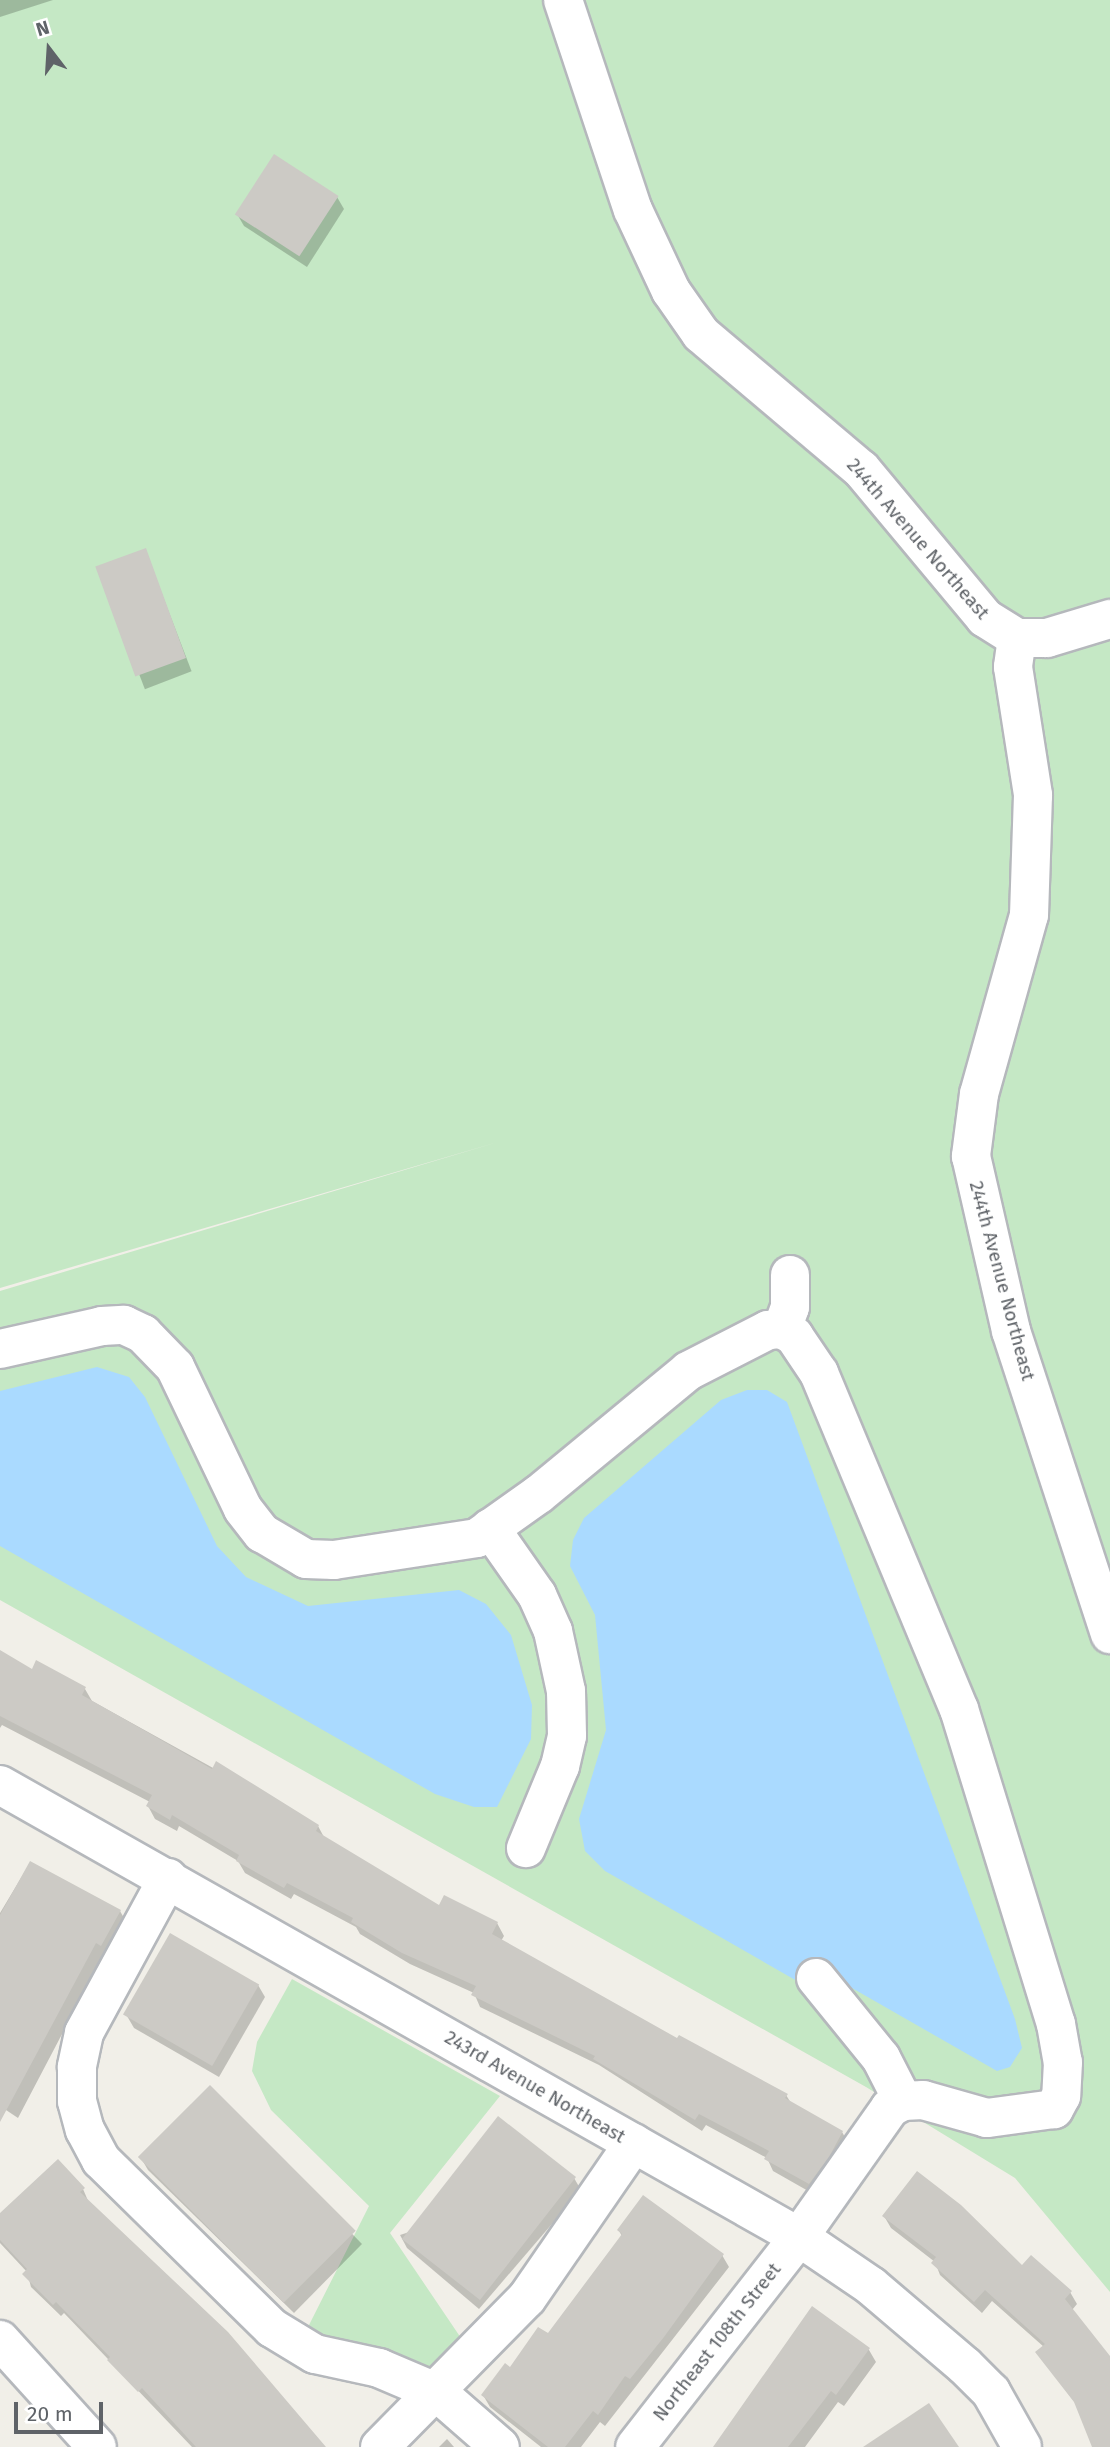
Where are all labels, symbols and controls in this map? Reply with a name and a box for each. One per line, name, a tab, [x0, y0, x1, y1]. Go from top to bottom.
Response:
north arrow	[14, 14, 84, 84]
text: N	[33, 16, 52, 41]
street label: 244th Avenue Northeast	[842, 454, 994, 624]
street label: 244th Avenue Northeast	[964, 1179, 1040, 1383]
street label: 243rd Avenue Northeast	[441, 2026, 629, 2148]
street label: Northeast 108th Street	[648, 2258, 786, 2426]
scale bar	[18, 2388, 107, 2432]
text: 20 m	[27, 2401, 73, 2427]

